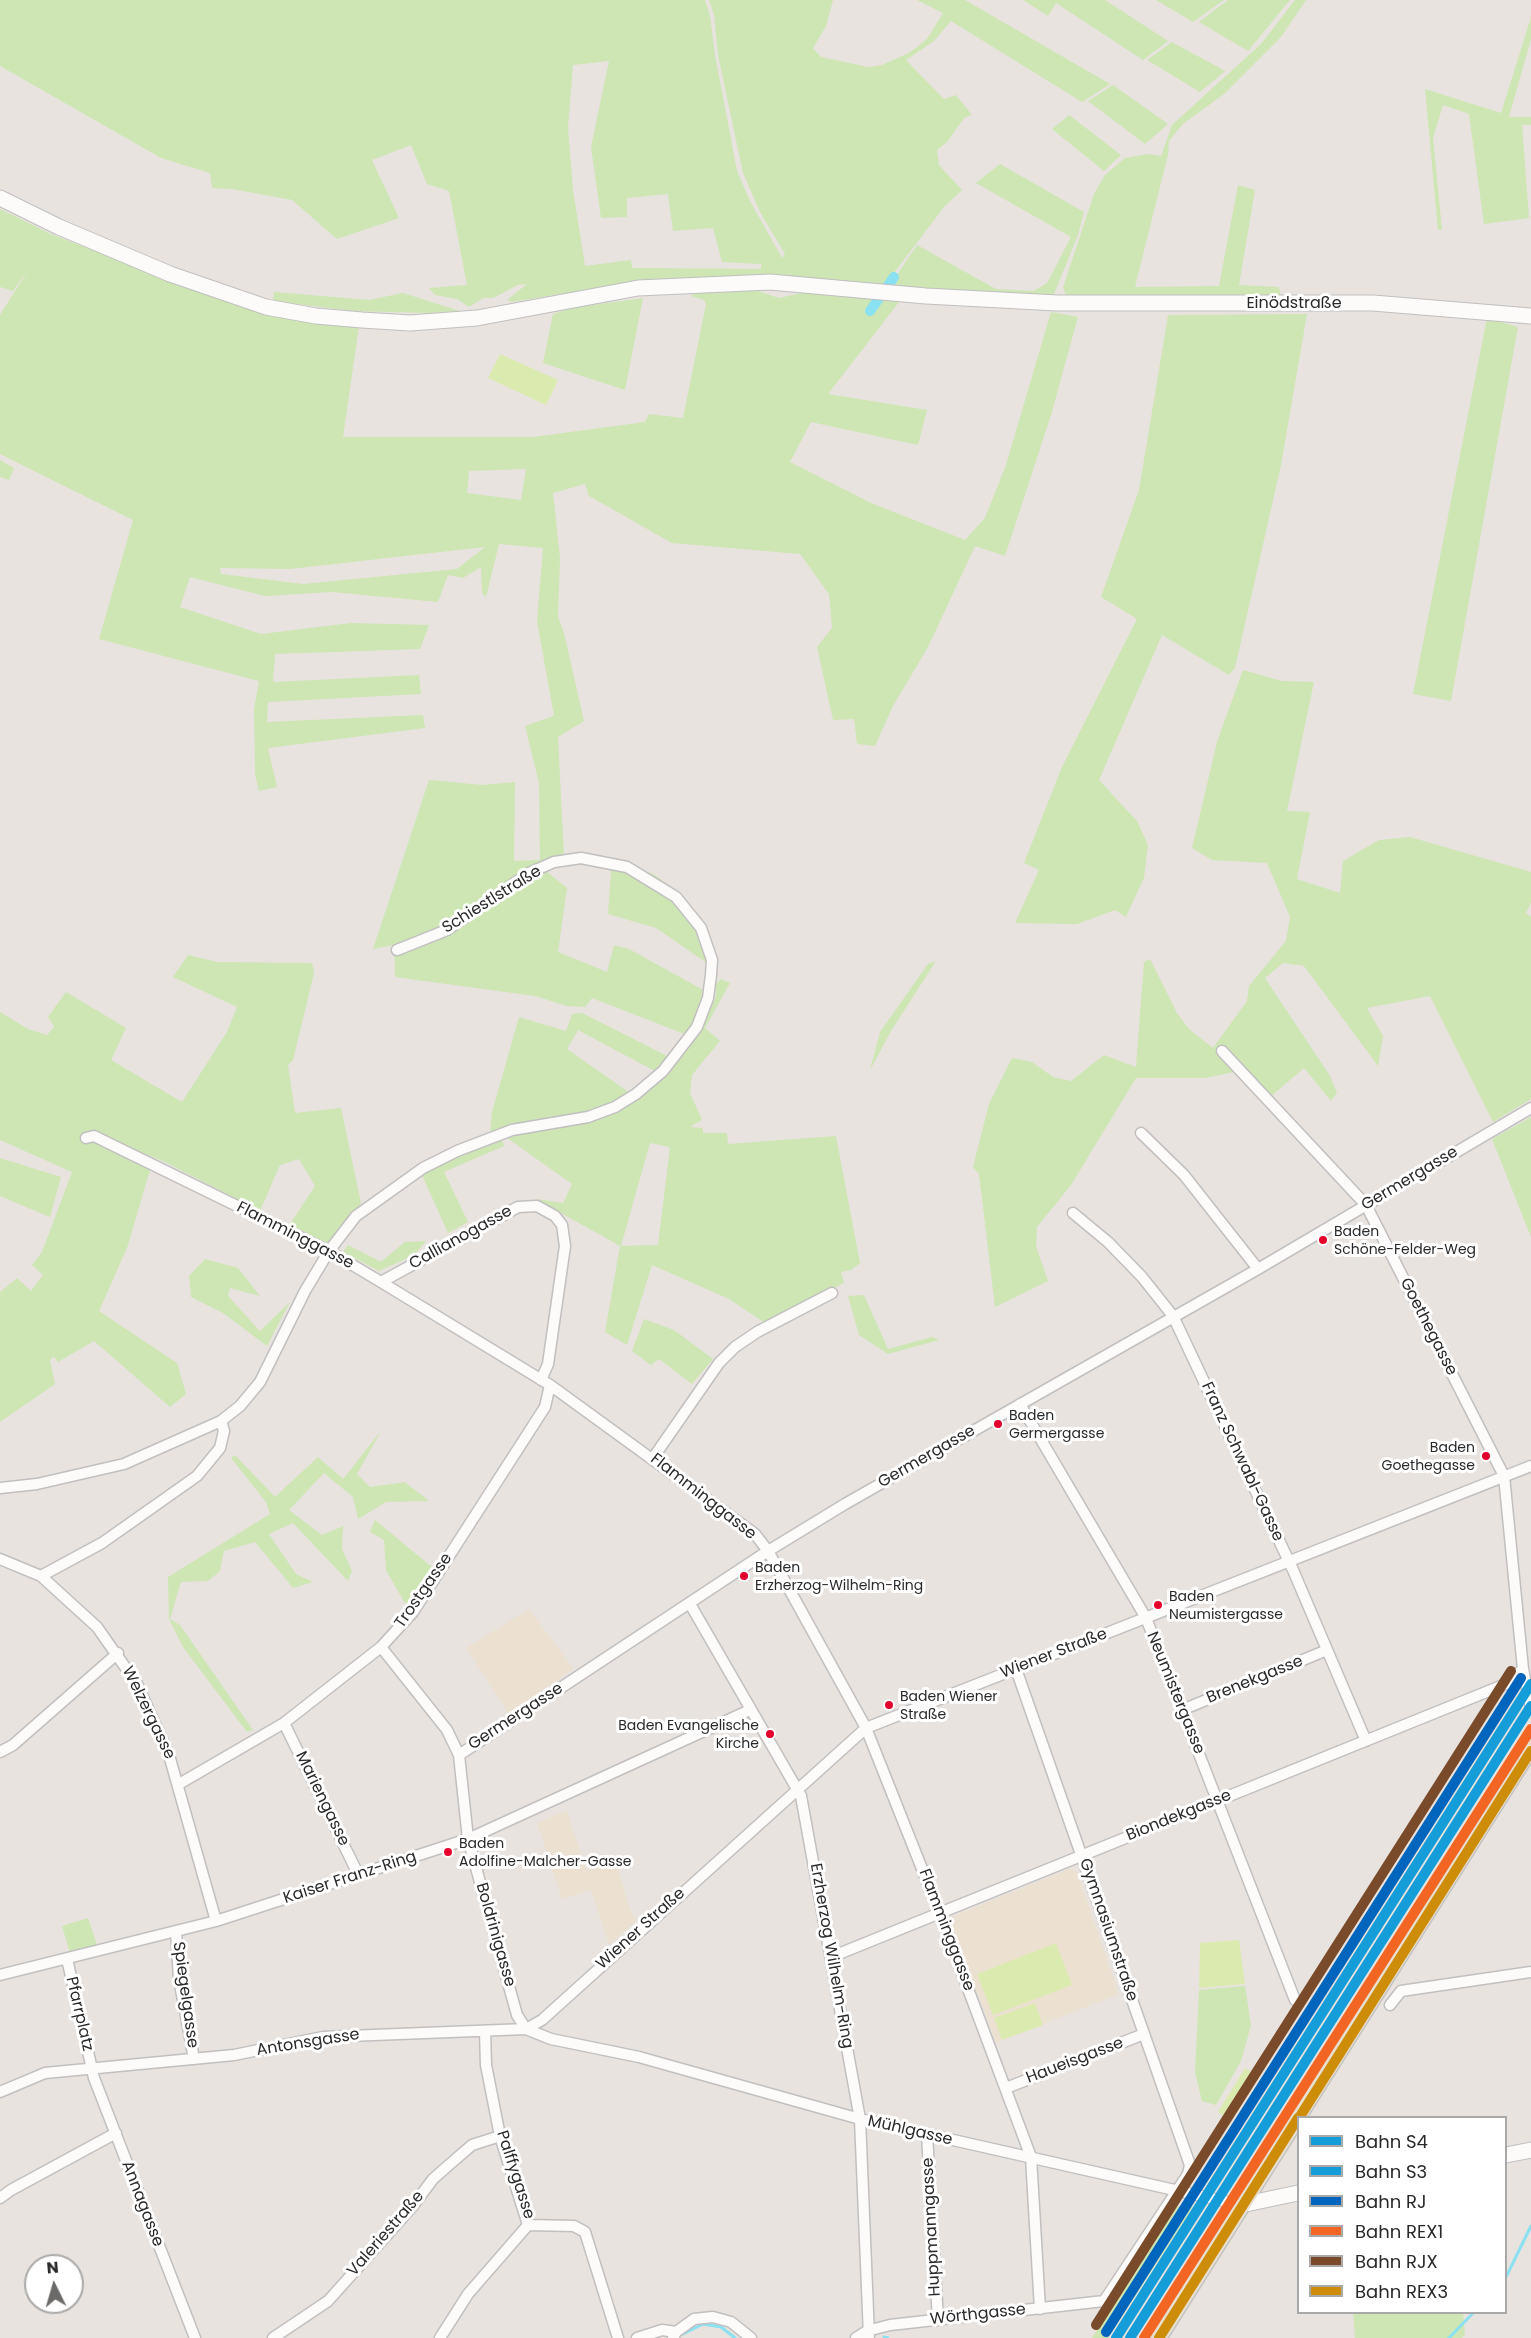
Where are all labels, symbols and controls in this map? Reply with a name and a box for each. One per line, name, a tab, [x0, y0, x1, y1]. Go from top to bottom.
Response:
street label: Einödstraße	[1246, 294, 1342, 314]
street label: Schiestlstraße	[439, 862, 545, 938]
street label: Germergasse	[1358, 1143, 1462, 1215]
street label: Flamminggasse	[233, 1198, 357, 1274]
street label: Callianogasse	[406, 1202, 516, 1274]
place label: Baden Schöne-Felder-Weg	[1334, 1224, 1476, 1256]
marker: Baden Schöne-Felder-Weg	[1317, 1234, 1329, 1246]
street label: Goethegasse	[1395, 1275, 1461, 1379]
street label: Franz Schwabl-Gasse	[1197, 1379, 1287, 1545]
place label: Baden Germergasse	[1009, 1408, 1104, 1440]
marker: Baden Germergasse	[992, 1418, 1004, 1430]
street label: Germergasse	[875, 1421, 979, 1493]
place label: Baden Goethegasse	[1382, 1440, 1475, 1472]
street label: Flamminggasse	[646, 1450, 760, 1544]
marker: Baden Goethegasse	[1480, 1450, 1492, 1462]
street label: Trostgasse	[391, 1550, 457, 1632]
place label: Baden Erzherzog-Wilhelm-Ring	[755, 1560, 923, 1592]
marker: Baden Erzherzog-Wilhelm-Ring	[738, 1570, 750, 1582]
place label: Baden Neumistergasse	[1169, 1589, 1283, 1622]
marker: Baden Neumistergasse	[1152, 1599, 1164, 1611]
street label: Wiener Straße	[998, 1625, 1110, 1683]
street label: Neumistergasse	[1142, 1629, 1208, 1757]
street label: Brenekgasse	[1204, 1652, 1306, 1708]
street label: Welzergasse	[117, 1663, 179, 1763]
street label: Germergasse	[465, 1679, 567, 1755]
place label: Baden Wiener Straße	[900, 1689, 998, 1721]
marker: Baden Wiener Straße	[883, 1699, 895, 1711]
place label: Baden Evangelische Kirche	[618, 1718, 759, 1750]
marker: Baden Evangelische Kirche	[764, 1728, 776, 1740]
street label: Mariengasse	[291, 1749, 353, 1849]
street label: Biondekgasse	[1124, 1786, 1234, 1846]
place label: Baden Adolfine-Malcher-Gasse	[459, 1836, 631, 1868]
marker: Baden Adolfine-Malcher-Gasse	[442, 1846, 454, 1858]
street label: Kaiser Franz-Ring	[281, 1847, 419, 1909]
street label: Gymnasiumstraße	[1075, 1856, 1141, 2004]
street label: Erzherzog Wilhelm-Ring	[805, 1862, 857, 2050]
street label: Flamminggasse	[914, 1866, 978, 1994]
street label: Boldrinigasse	[471, 1881, 519, 1989]
street label: Wiener Straße	[593, 1884, 689, 1974]
street label: Spiegelgasse	[168, 1941, 202, 2049]
street label: Pfarrplatz	[61, 1975, 97, 2053]
street label: Antonsgasse	[255, 2025, 361, 2061]
street label: Haueisgasse	[1024, 2034, 1126, 2088]
street label: Mühlgasse	[866, 2112, 954, 2150]
legend	[1297, 2116, 1507, 2314]
street label: Palffygasse	[492, 2128, 538, 2222]
text: Bahn S4	[1355, 2129, 1428, 2154]
street label: Huppmanngasse	[919, 2157, 945, 2297]
street label: Annagasse	[117, 2158, 167, 2250]
text: Bahn S3	[1355, 2159, 1427, 2184]
street label: Valeriestraße	[344, 2187, 428, 2281]
text: Bahn RJ	[1355, 2189, 1427, 2214]
text: Bahn REX1	[1355, 2219, 1443, 2244]
text: Bahn RJX	[1355, 2249, 1438, 2274]
north arrow	[24, 2254, 84, 2314]
text: N	[46, 2256, 60, 2280]
text: Bahn REX3	[1355, 2279, 1448, 2304]
street label: Wörthgasse	[929, 2300, 1027, 2330]

